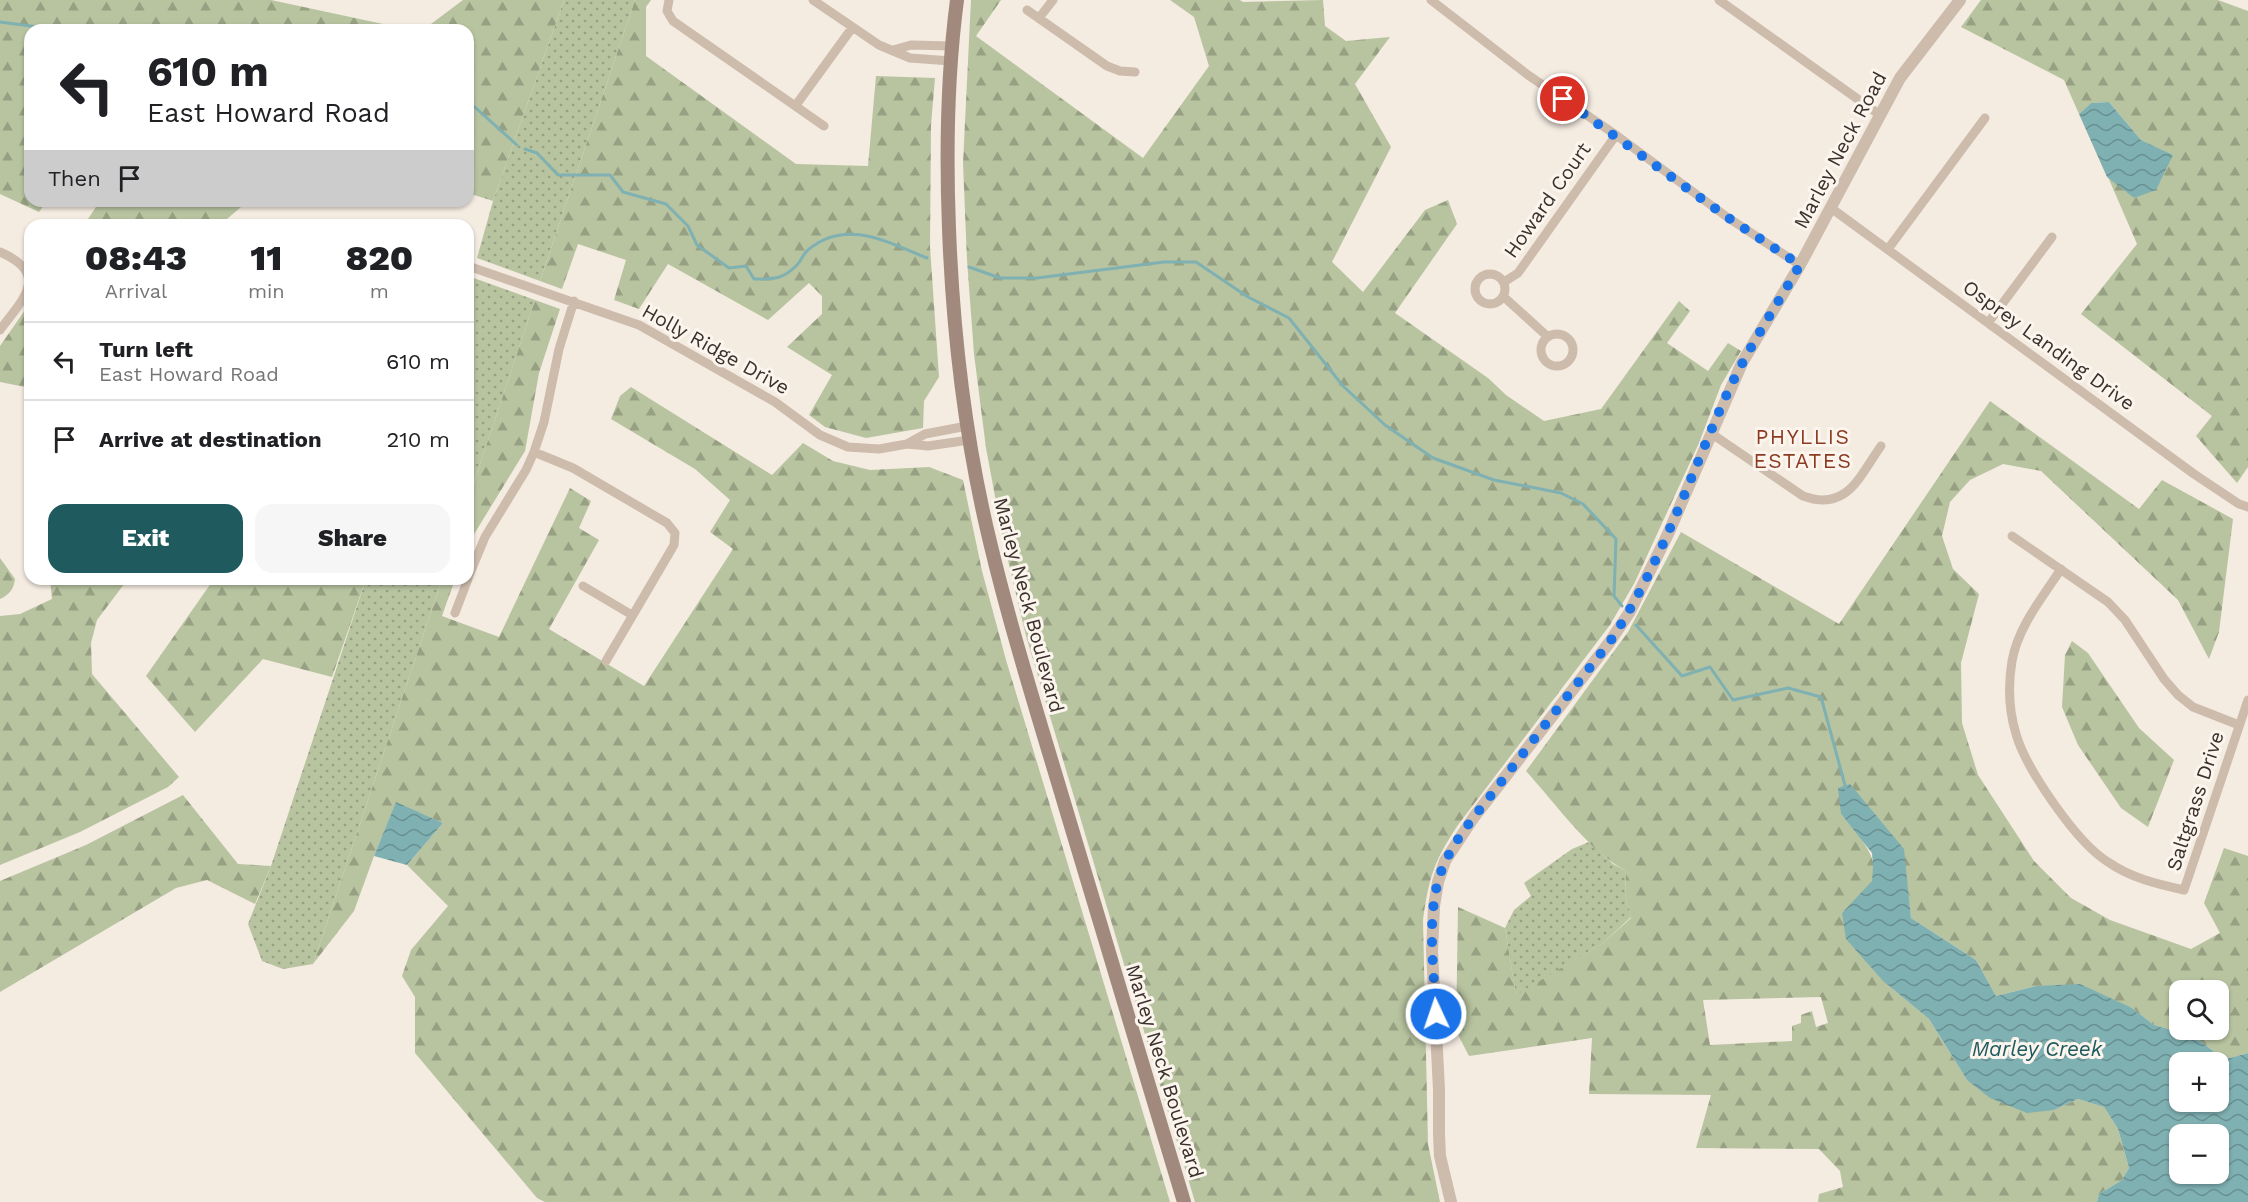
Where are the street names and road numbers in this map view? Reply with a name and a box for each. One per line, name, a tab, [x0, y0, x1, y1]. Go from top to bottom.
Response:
street label: Marley Neck Road	[1789, 68, 1891, 232]
street label: Howard Court	[1498, 137, 1596, 262]
street label: Osprey Landing Drive	[1958, 275, 2140, 415]
street label: Holly Ridge Drive	[638, 299, 794, 399]
street label: Marley Neck Boulevard	[989, 495, 1069, 715]
street label: Saltgrass Drive	[2161, 728, 2229, 874]
street label: Marley Neck Boulevard	[1121, 961, 1209, 1181]

